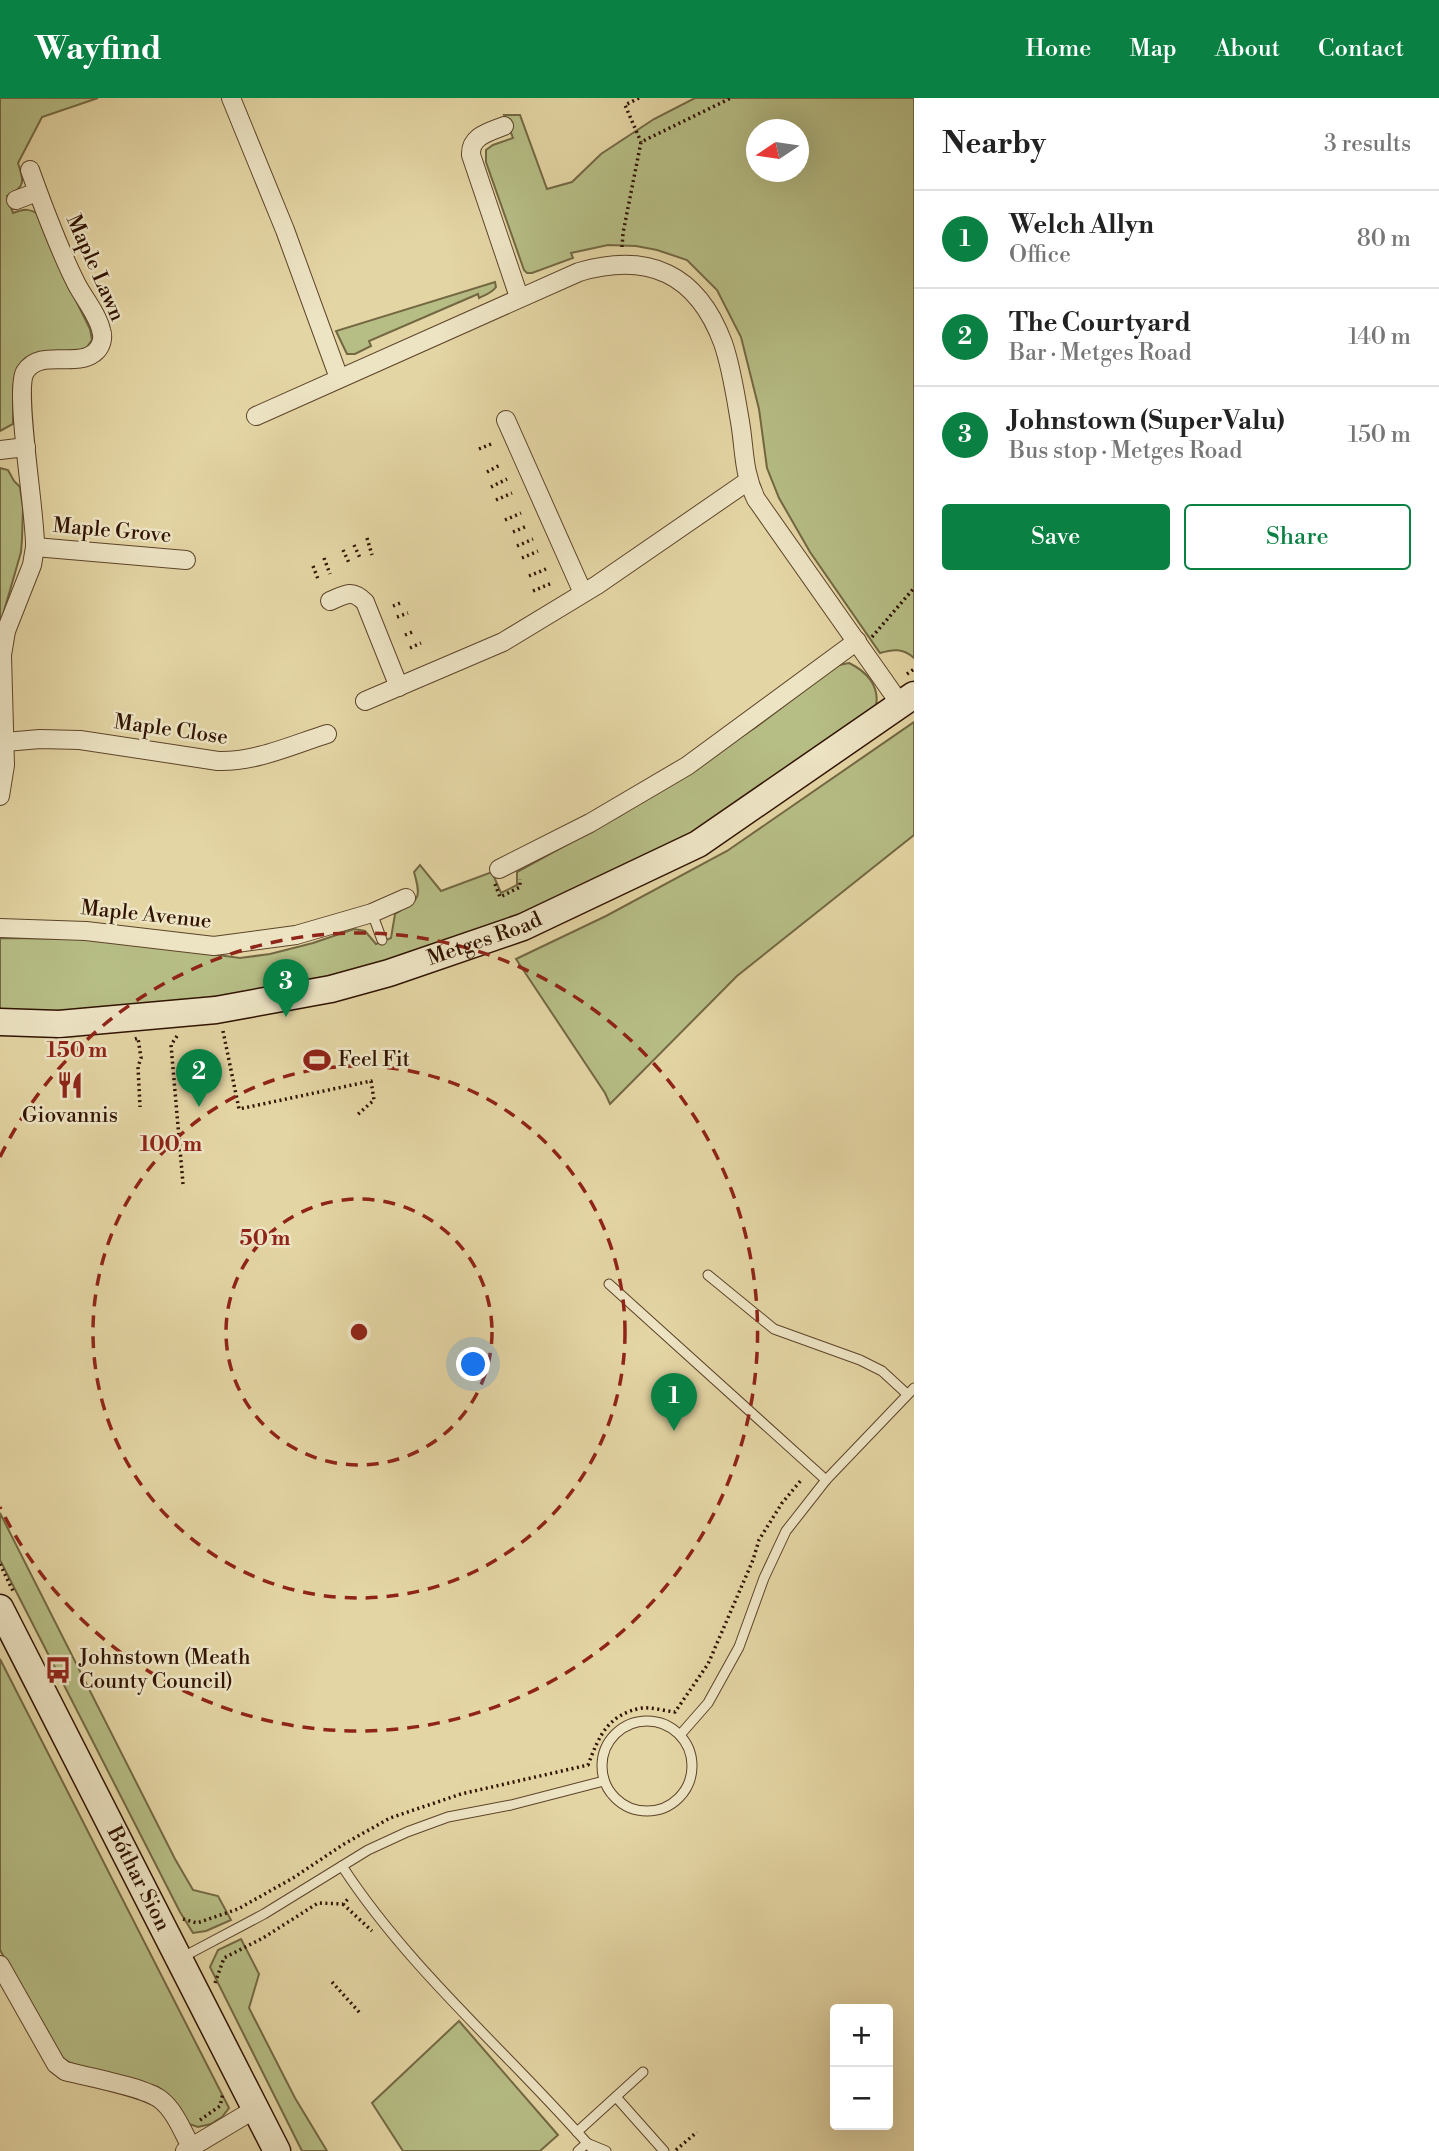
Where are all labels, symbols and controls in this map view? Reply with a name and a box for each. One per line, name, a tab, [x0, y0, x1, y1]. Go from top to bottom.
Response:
text: Wayfind	[35, 29, 162, 70]
text: Home	[1026, 34, 1091, 64]
text: Map	[1129, 34, 1177, 64]
text: About	[1215, 34, 1280, 64]
text: Contact	[1318, 34, 1404, 64]
north arrow	[746, 119, 809, 182]
text: Nearby	[942, 125, 1046, 163]
text: 3 results	[1324, 130, 1411, 158]
text: Welch Allyn	[1009, 209, 1154, 241]
street label: Maple Lawn	[60, 211, 130, 326]
text: 1	[959, 225, 971, 253]
text: 80 m	[1357, 225, 1411, 253]
text: Office	[1009, 241, 1071, 269]
text: The Courtyard	[1009, 307, 1191, 339]
text: 2	[958, 323, 972, 351]
text: 140 m	[1348, 323, 1411, 351]
text: Bar · Metges Road	[1009, 339, 1192, 367]
text: Johnstown (SuperValu)	[1009, 405, 1285, 437]
text: 3	[958, 421, 972, 449]
text: 150 m	[1348, 421, 1411, 449]
text: Bus stop · Metges Road	[1009, 437, 1242, 465]
button: Save	[942, 504, 1170, 570]
button: Share	[1184, 504, 1411, 570]
street label: Maple Grove	[52, 513, 172, 549]
street label: Maple Close	[112, 709, 230, 751]
street label: Maple Avenue	[79, 895, 213, 935]
street label: Metges Road	[424, 907, 546, 972]
pin: 3	[263, 959, 309, 1017]
text: 150 m	[47, 1038, 107, 1064]
sports icon: Feel Fit	[302, 1045, 332, 1075]
place label: Feel Fit	[338, 1047, 410, 1073]
pin: 2	[176, 1049, 222, 1107]
restaurant icon: Giovannis	[55, 1070, 85, 1100]
place label: Giovannis	[22, 1103, 118, 1129]
text: 100 m	[140, 1132, 202, 1158]
text: 50 m	[240, 1226, 290, 1252]
centre of rings	[347, 1320, 371, 1344]
your location	[456, 1347, 490, 1381]
pin: 1	[651, 1373, 697, 1431]
place label: Johnstown (Meath County Council)	[78, 1645, 251, 1695]
bus stop icon: Johnstown (Meath County Council)	[43, 1655, 73, 1685]
street label: Bóthar Sion	[100, 1821, 176, 1936]
map controls	[830, 2004, 893, 2130]
button: +	[830, 2004, 893, 2067]
button: −	[830, 2067, 893, 2130]

